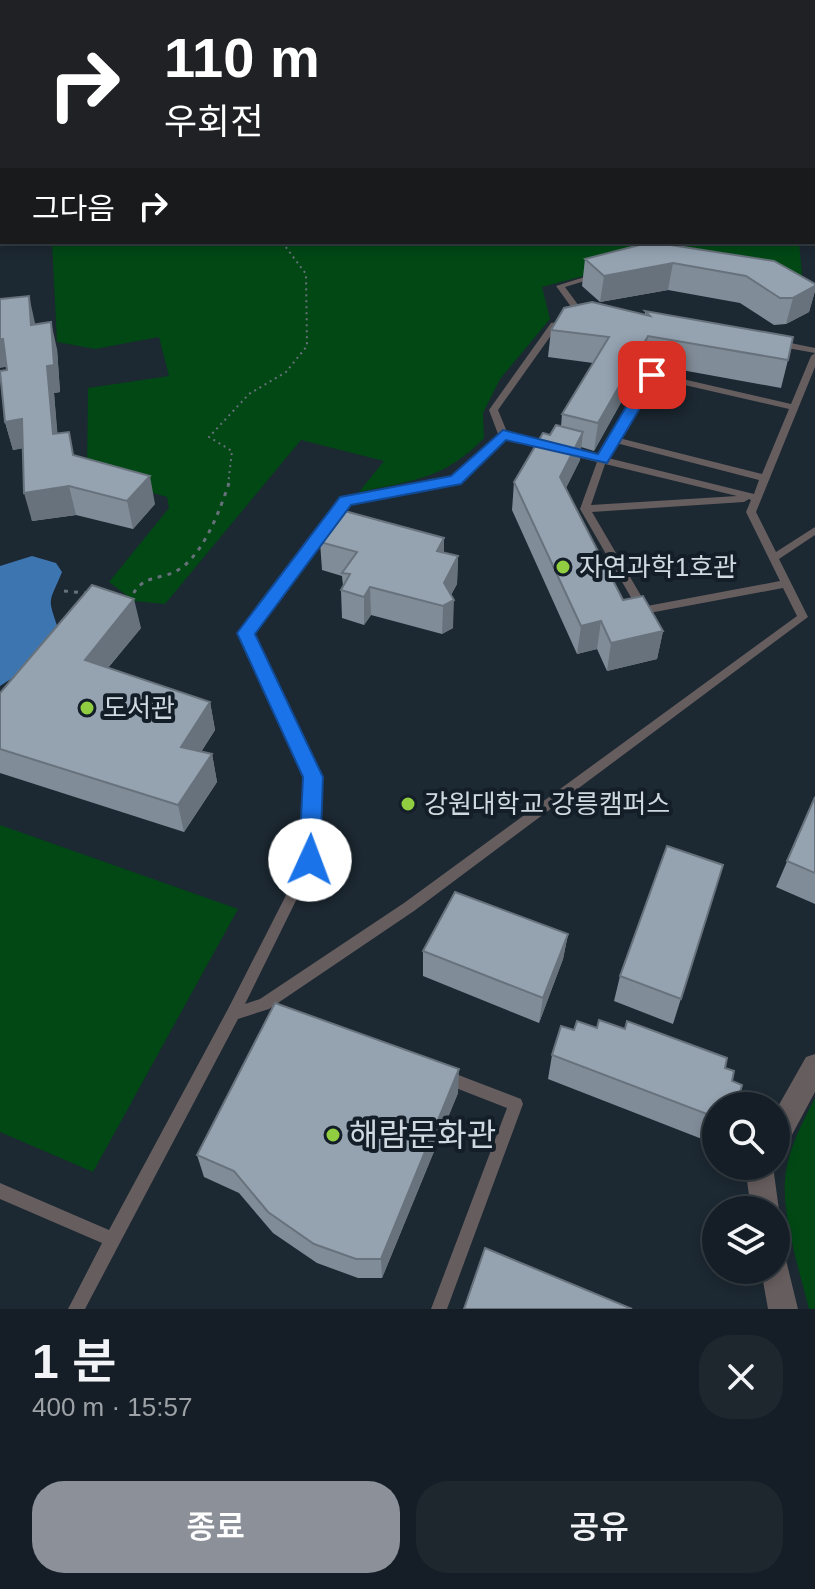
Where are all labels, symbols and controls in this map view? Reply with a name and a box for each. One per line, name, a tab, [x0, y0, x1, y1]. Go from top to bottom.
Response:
text: 110 m	[164, 26, 320, 89]
icon: right	[32, 32, 136, 136]
text: 우회전	[164, 101, 263, 142]
icon: right	[131, 184, 175, 228]
text: 그다음	[32, 192, 115, 225]
pin	[618, 341, 686, 409]
icon: arrive	[630, 353, 674, 397]
place label: 자연과학1호관	[579, 552, 737, 582]
marker: 자연과학1호관	[554, 558, 572, 576]
place label: 도서관	[103, 693, 175, 723]
marker: 도서관	[78, 699, 96, 717]
place label: 강원대학교 강릉캠퍼스	[424, 789, 670, 819]
marker: 강원대학교 강릉캠퍼스	[399, 795, 417, 813]
position arrow	[268, 818, 352, 902]
map controls	[702, 1092, 790, 1284]
button: search	[702, 1092, 790, 1180]
place label: 해람문화관	[349, 1117, 496, 1153]
marker: 해람문화관	[324, 1126, 342, 1144]
button: layers	[702, 1196, 790, 1284]
text: 1 분	[32, 1335, 116, 1388]
button: close	[699, 1335, 783, 1419]
text: 400 m · 15:57	[32, 1392, 192, 1422]
button: 종료	[32, 1481, 400, 1573]
button: 공유	[416, 1481, 783, 1573]

